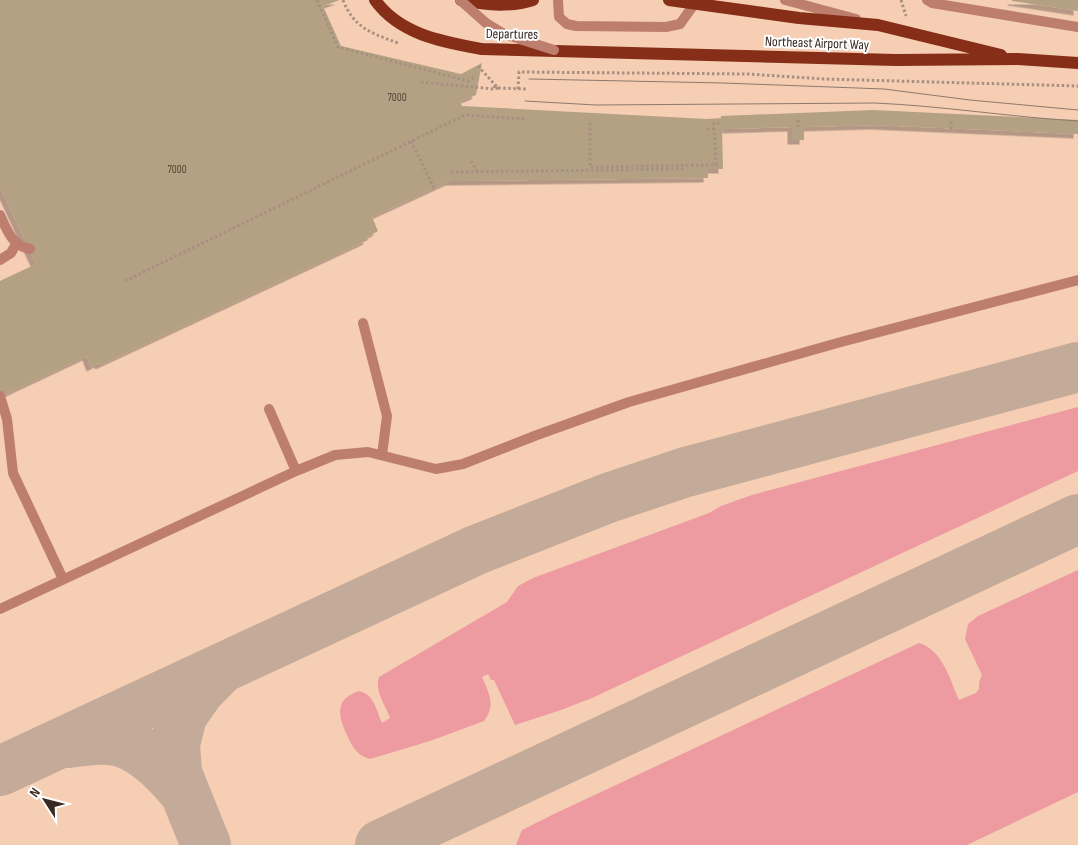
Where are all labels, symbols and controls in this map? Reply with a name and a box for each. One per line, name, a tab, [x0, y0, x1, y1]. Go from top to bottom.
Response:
street label: Departures	[486, 25, 538, 43]
street label: Northeast Airport Way	[765, 33, 870, 53]
house number: 7000	[387, 91, 407, 104]
house number: 7000	[167, 163, 187, 176]
north arrow	[20, 775, 70, 825]
text: N	[26, 785, 44, 801]

